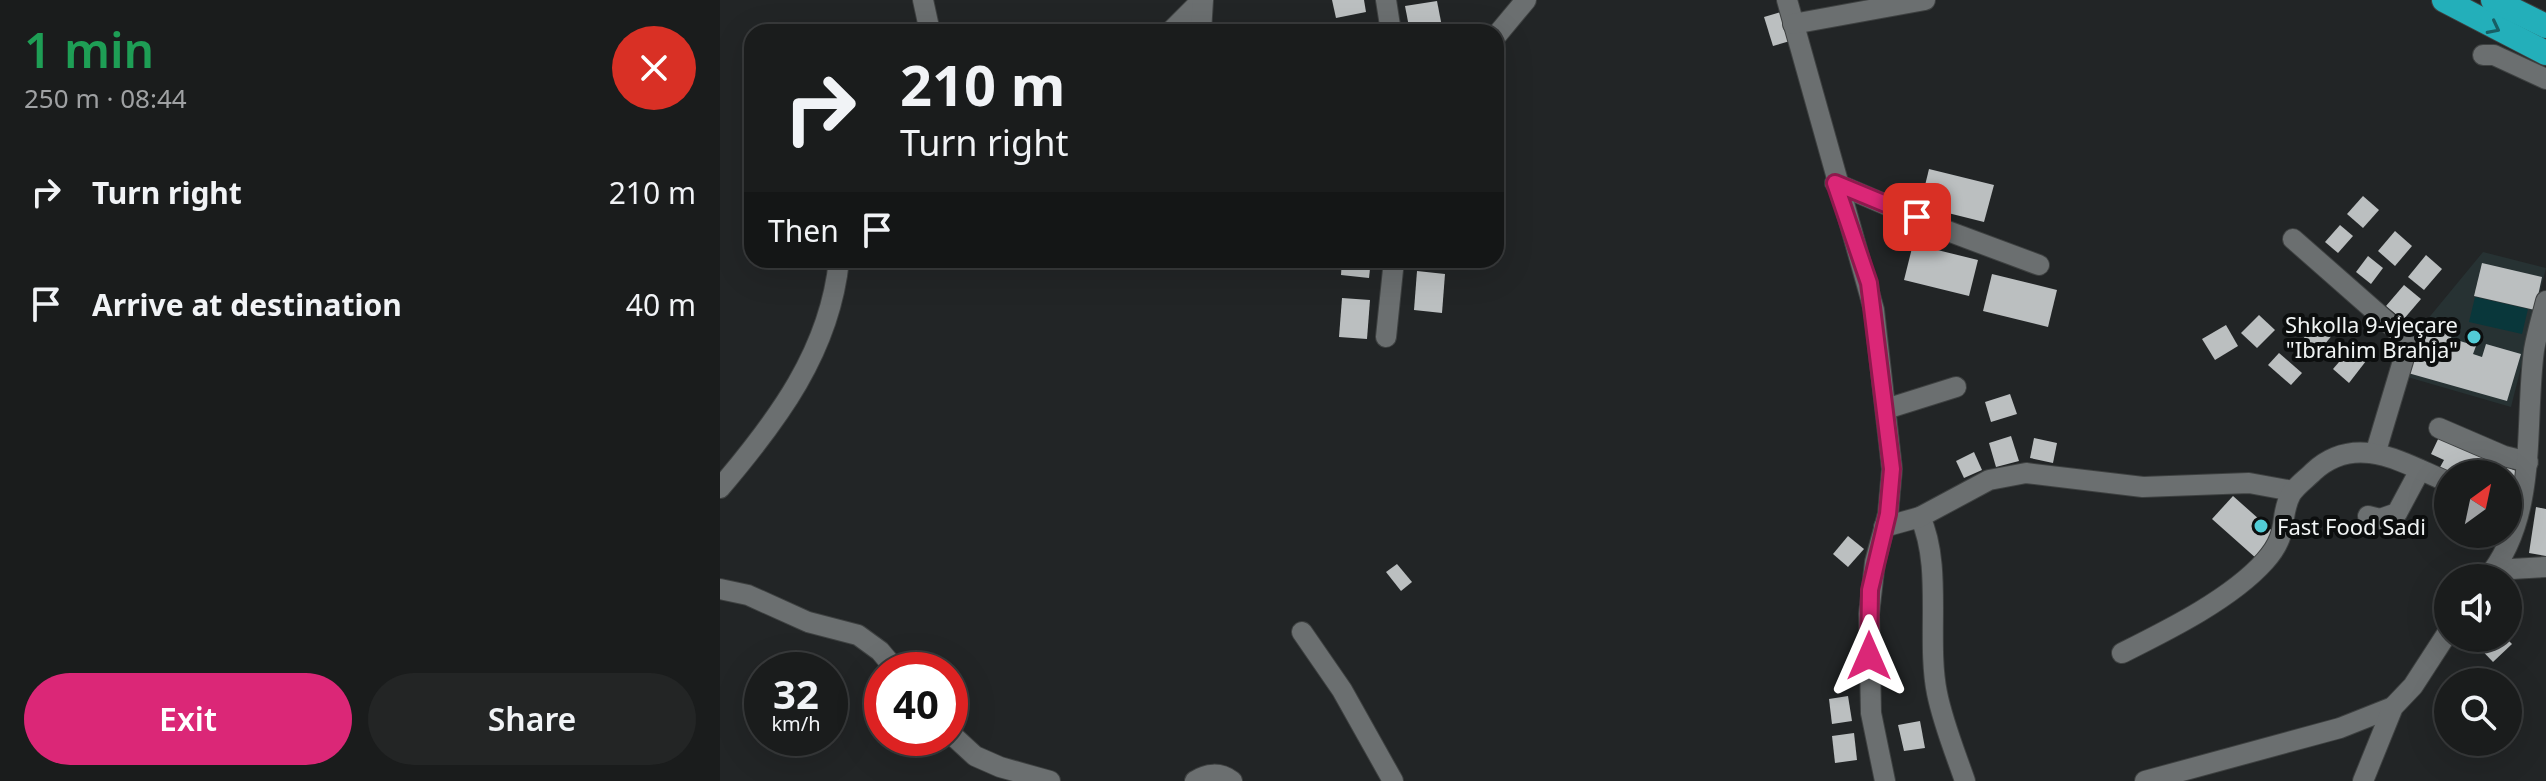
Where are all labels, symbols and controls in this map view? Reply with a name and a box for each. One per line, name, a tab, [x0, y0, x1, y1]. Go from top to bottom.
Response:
text: 1 min	[24, 17, 154, 82]
one-way arrow	[2485, 18, 2500, 34]
button: close	[612, 26, 696, 110]
text: 210 m	[900, 46, 1065, 122]
icon: right	[768, 56, 872, 160]
text: 250 m · 08:44	[24, 80, 187, 116]
text: Turn right	[900, 118, 1068, 167]
icon: right	[24, 170, 68, 214]
text: Turn right	[92, 172, 242, 213]
text: 210 m	[609, 172, 696, 213]
pin	[1883, 183, 1951, 251]
icon: arrive	[1895, 195, 1939, 239]
icon: arrive	[855, 208, 899, 252]
text: Then	[768, 210, 839, 251]
icon: arrive	[24, 282, 68, 326]
text: Arrive at destination	[92, 284, 402, 325]
text: 40 m	[626, 284, 696, 325]
place label: Shkolla 9-vjeçare "Ibrahim Brahja"	[2285, 309, 2458, 364]
marker: Shkolla 9-vjeçare "Ibrahim Brahja"	[2465, 328, 2483, 346]
north arrow	[2434, 460, 2522, 548]
map controls	[2434, 460, 2522, 756]
place label: Fast Food Sadi	[2277, 511, 2426, 541]
marker: Fast Food Sadi	[2252, 517, 2270, 535]
button: sound	[2434, 564, 2522, 652]
position arrow	[1827, 614, 1911, 698]
speed limit sign: 40	[864, 652, 968, 756]
text: 32	[773, 666, 819, 721]
button: search	[2434, 668, 2522, 756]
button: Exit	[24, 673, 352, 765]
button: Share	[368, 673, 696, 765]
text: km/h	[771, 710, 821, 737]

